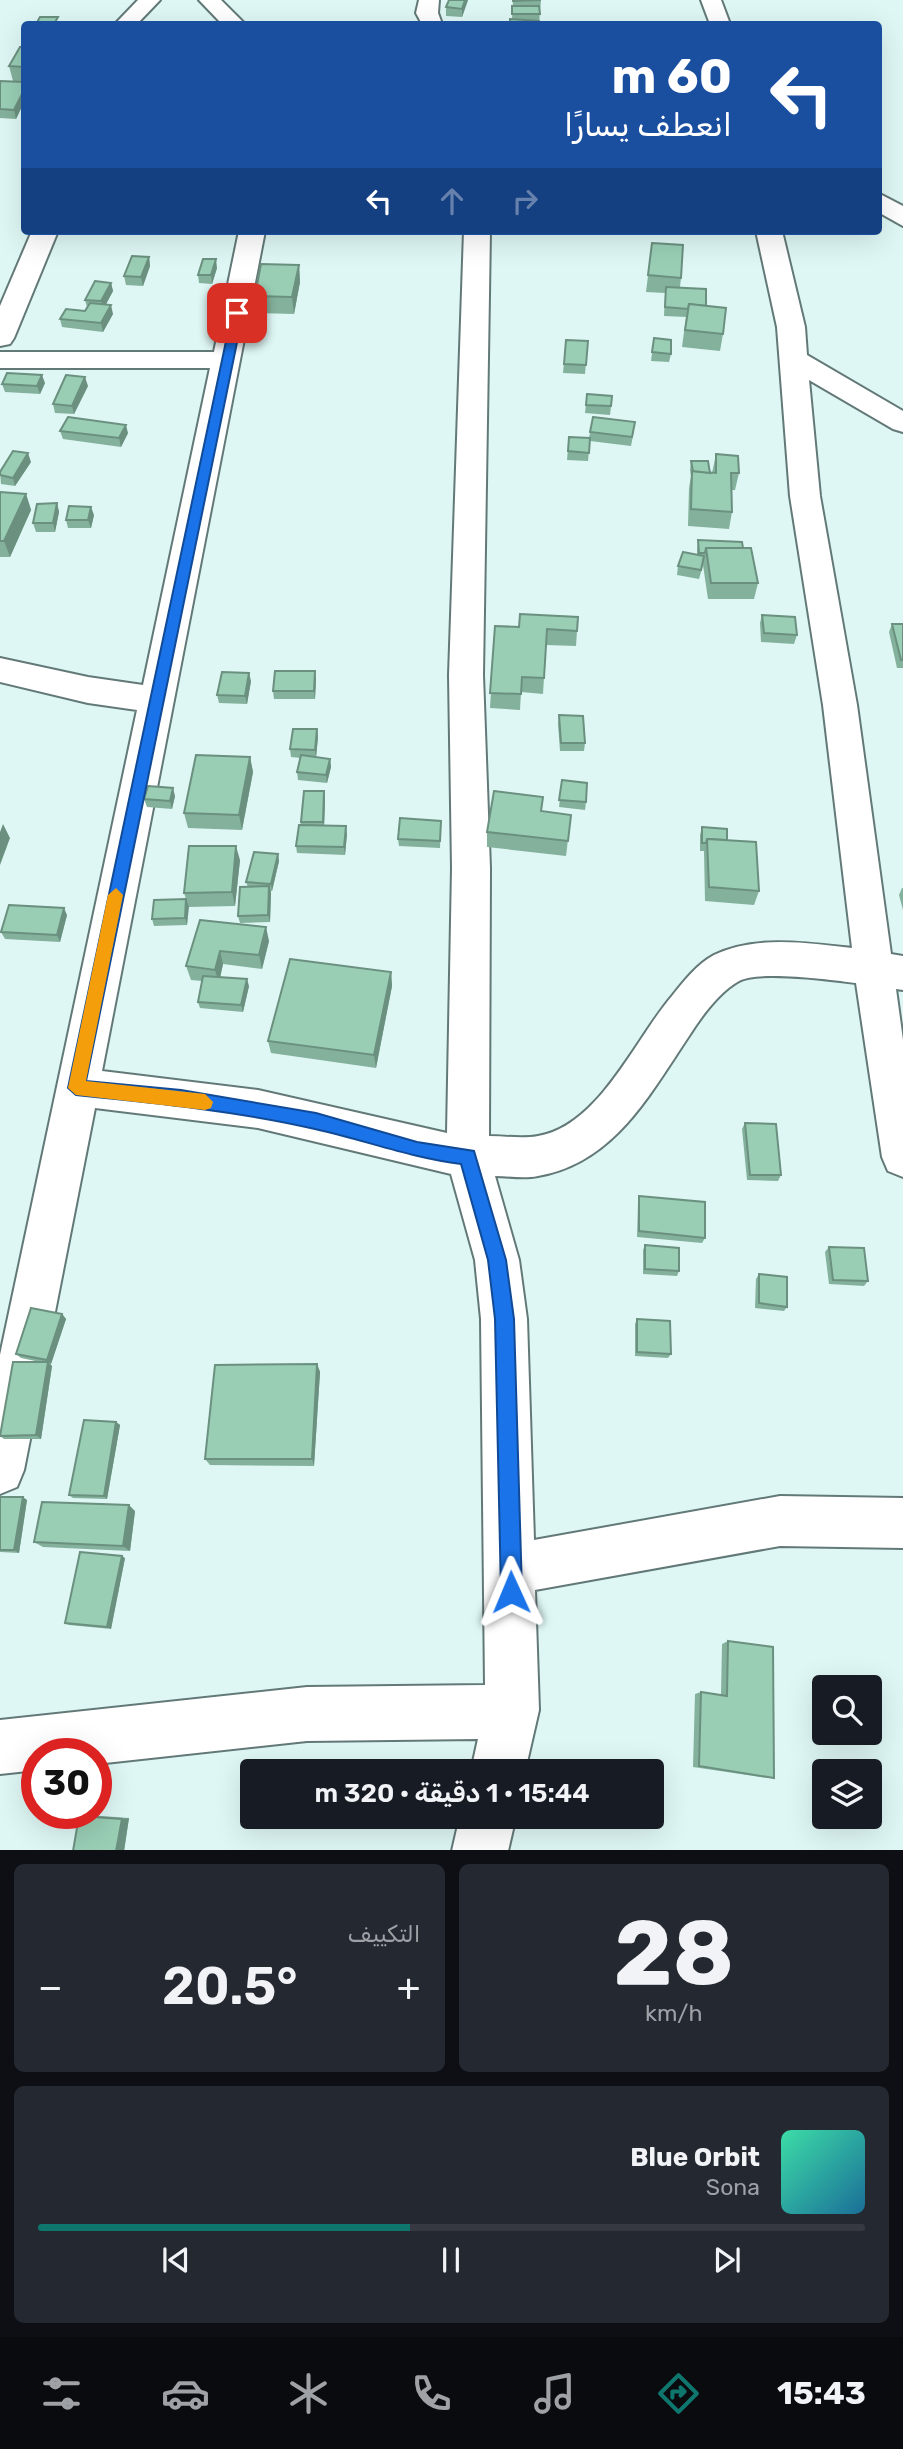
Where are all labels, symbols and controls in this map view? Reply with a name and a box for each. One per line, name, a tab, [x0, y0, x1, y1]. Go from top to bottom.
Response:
text: 60 m	[611, 47, 732, 105]
icon: left	[756, 49, 847, 140]
text: انعطف يسارًا	[564, 106, 732, 144]
icon: left	[360, 182, 398, 220]
icon: ahead	[433, 182, 471, 220]
icon: right	[506, 182, 544, 220]
pin	[207, 283, 267, 343]
icon: arrive	[218, 294, 256, 332]
position arrow	[474, 1555, 548, 1629]
map controls	[812, 1675, 882, 1829]
button: search	[812, 1675, 882, 1745]
speed limit sign: 30	[21, 1738, 112, 1829]
button: layers	[812, 1759, 882, 1829]
text: 15:44 · 1 دقيقة · 320 m	[314, 1778, 590, 1809]
text: 28	[613, 1899, 734, 2007]
text: التكييف	[348, 1920, 421, 1948]
text: 20.5°	[162, 1955, 298, 2017]
text: −	[38, 1964, 63, 2010]
text: +	[397, 1964, 421, 2010]
text: km/h	[645, 1999, 702, 2027]
text: Blue Orbit	[630, 2142, 760, 2173]
text: Sona	[706, 2173, 760, 2201]
icon: previous	[157, 2241, 195, 2279]
icon: pause	[432, 2241, 470, 2279]
icon: next	[708, 2241, 746, 2279]
icon: filters	[37, 2369, 86, 2418]
icon: car	[161, 2369, 210, 2418]
icon: climate	[284, 2369, 333, 2418]
icon: phone	[407, 2369, 456, 2418]
icon: music	[530, 2369, 579, 2418]
icon: directions	[654, 2369, 703, 2418]
text: 15:43	[777, 2374, 866, 2412]

